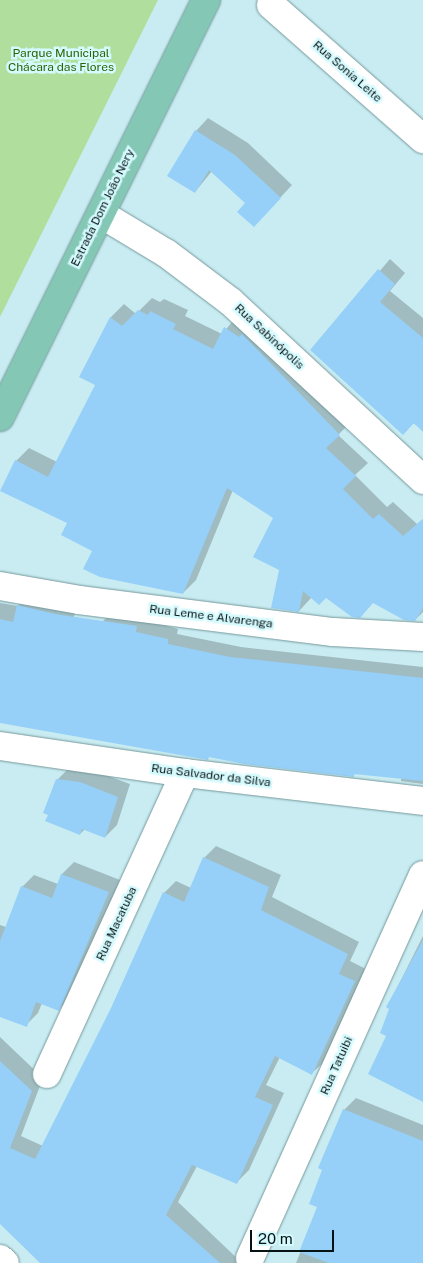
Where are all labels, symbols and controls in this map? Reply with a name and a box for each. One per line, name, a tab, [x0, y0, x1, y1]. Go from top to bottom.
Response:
street label: Rua Sonia Leite	[310, 38, 384, 106]
park label: Parque Municipal Chácara das Flores	[8, 47, 114, 75]
street label: Estrada Dom João Nery	[68, 147, 138, 269]
street label: Rua Sabinópolis	[231, 301, 307, 373]
street label: Rua Leme e Alvarenga	[148, 602, 274, 632]
street label: Rua Salvador da Silva	[150, 762, 272, 790]
street label: Rua Macatuba	[94, 885, 140, 963]
street label: Rua Tatuibi	[318, 1035, 356, 1097]
scale bar	[253, 1220, 337, 1252]
text: 20 m	[258, 1230, 293, 1247]

